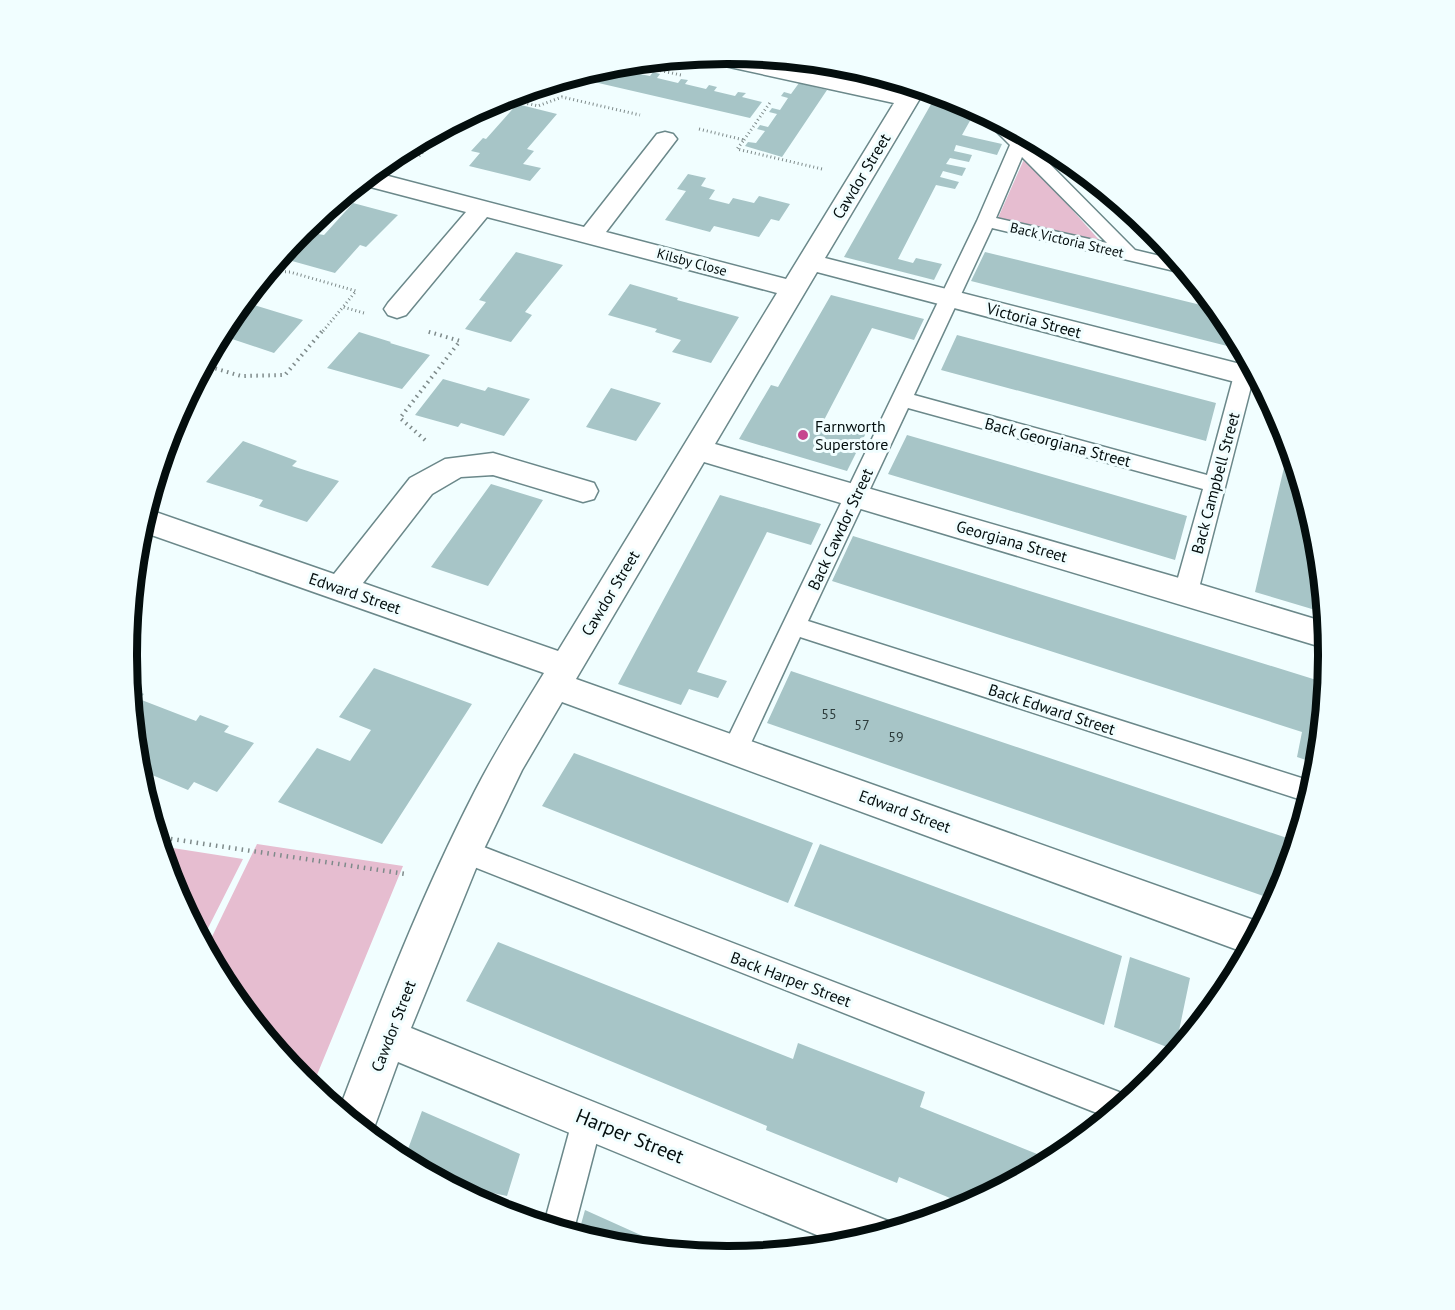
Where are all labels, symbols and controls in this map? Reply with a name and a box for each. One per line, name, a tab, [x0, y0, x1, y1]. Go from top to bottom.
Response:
street label: Cawdor Street	[828, 129, 895, 222]
street label: Back Victoria Street	[1008, 218, 1126, 262]
street label: Kilsby Close	[655, 244, 729, 280]
street label: Victoria Street	[983, 298, 1084, 342]
street label: Back Campbell Street	[1186, 410, 1244, 556]
street label: Back Georgiana Street	[983, 413, 1134, 471]
place label: Farnworth Superstore	[815, 416, 888, 454]
marker: Farnworth Superstore	[796, 428, 810, 442]
street label: Back Cawdor Street	[803, 464, 877, 593]
street label: Georgiana Street	[954, 516, 1070, 567]
street label: Cawdor Street	[577, 546, 644, 639]
street label: Edward Street	[306, 568, 404, 618]
street label: Back Edward Street	[986, 679, 1118, 739]
house number: 55	[821, 705, 837, 723]
house number: 57	[854, 716, 870, 734]
house number: 59	[888, 728, 904, 746]
street label: Edward Street	[856, 785, 954, 837]
street label: Back Harper Street	[728, 947, 855, 1011]
street label: Cawdor Street	[366, 977, 420, 1075]
street label: Harper Street	[572, 1103, 688, 1170]

